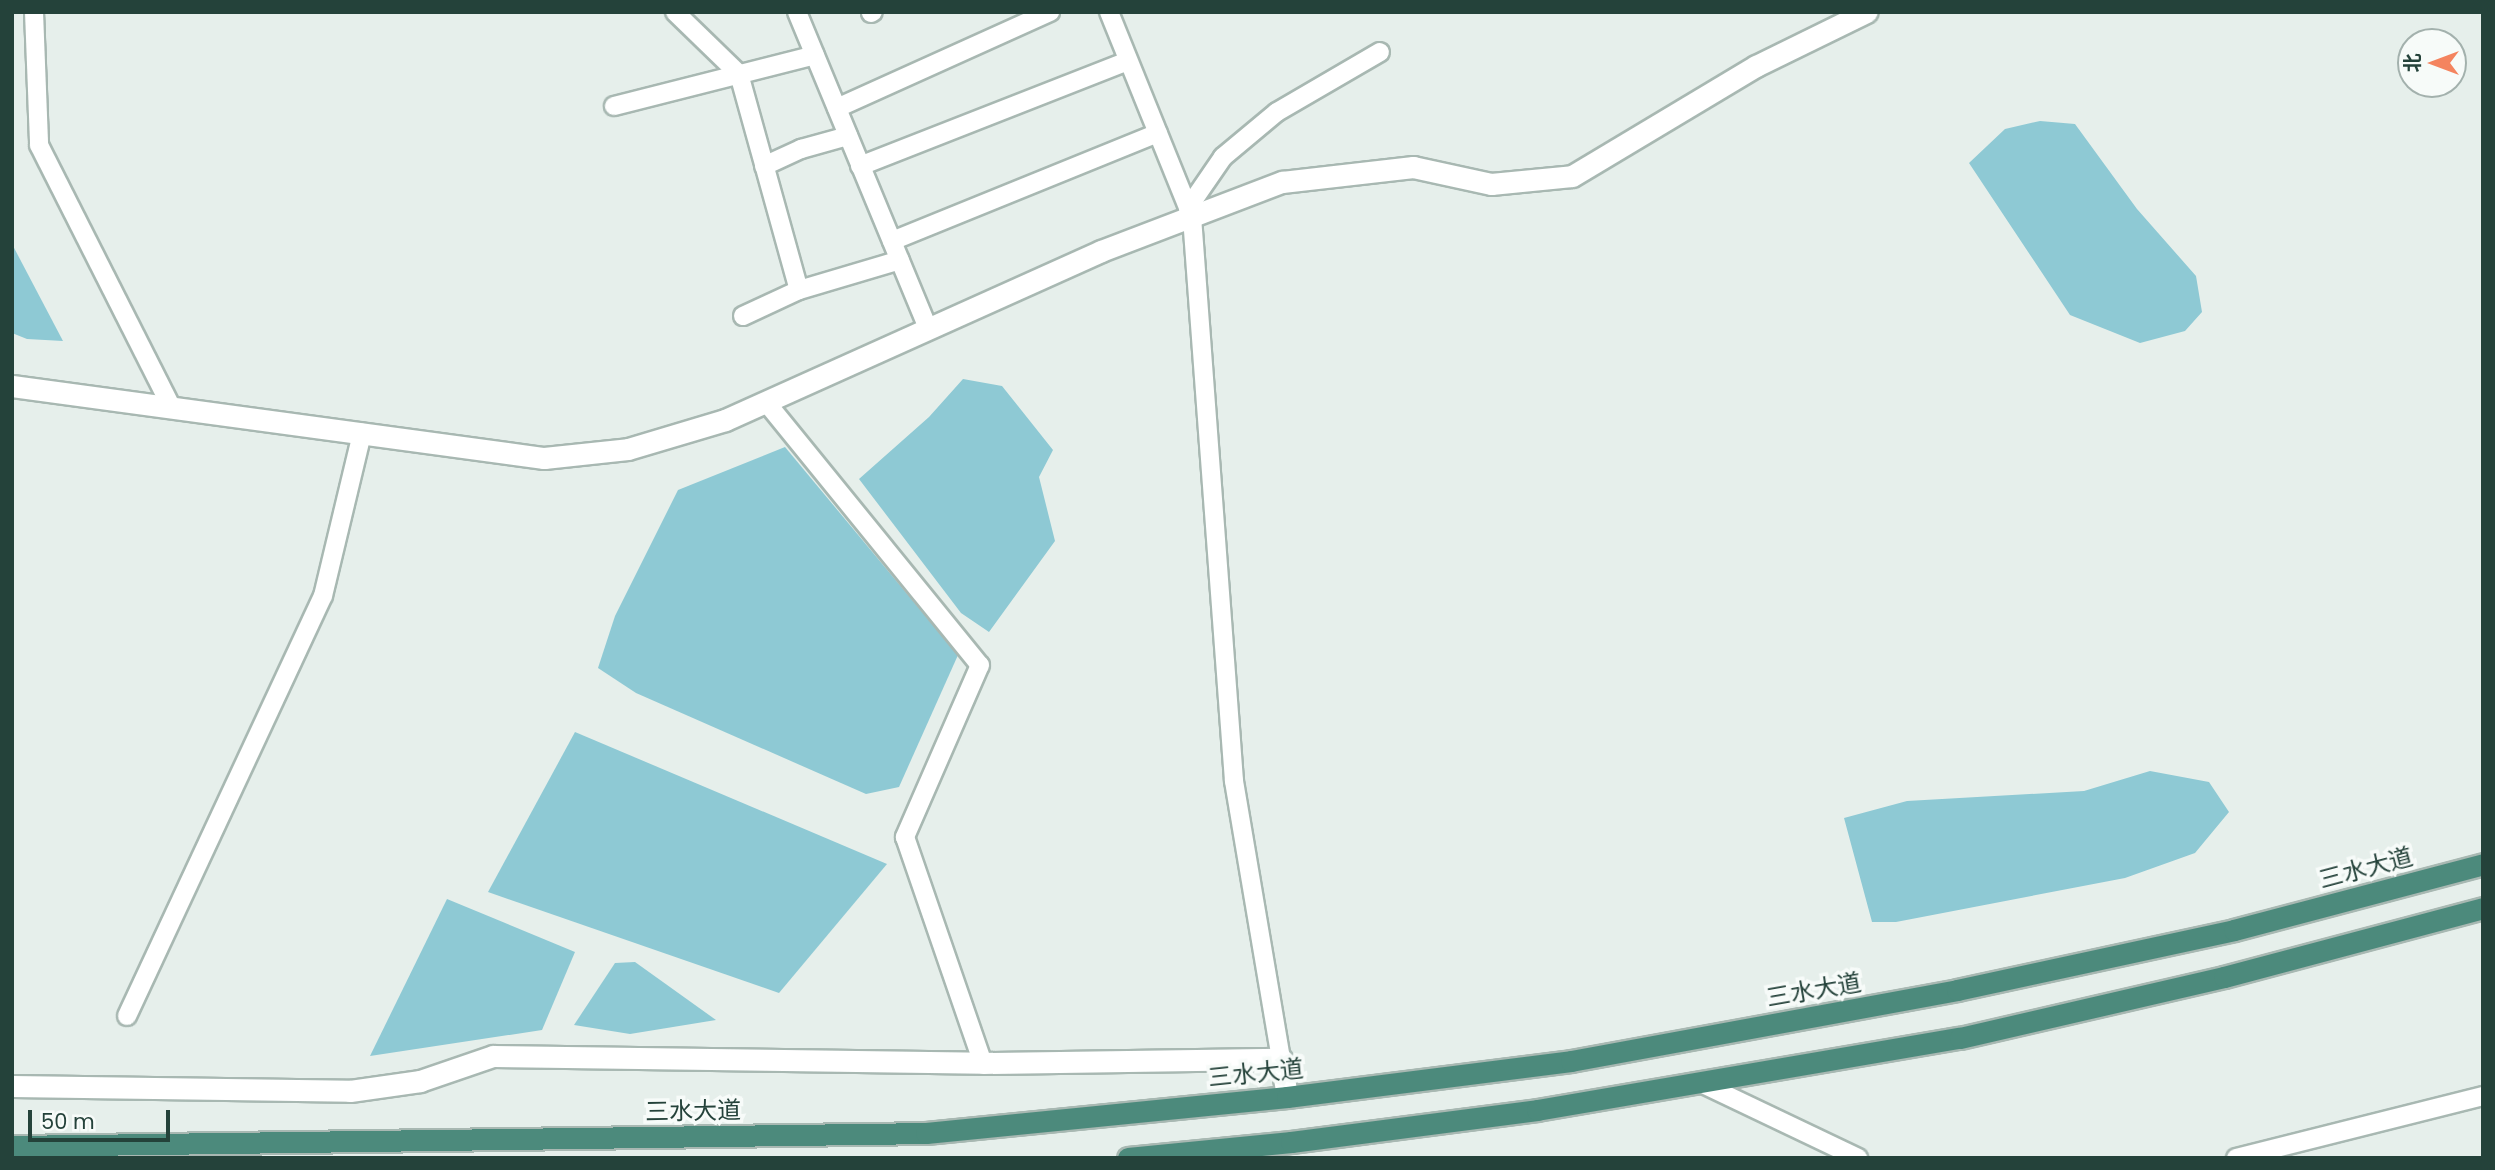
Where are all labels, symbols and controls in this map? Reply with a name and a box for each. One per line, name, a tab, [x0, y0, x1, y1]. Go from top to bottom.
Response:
north arrow	[2397, 28, 2467, 98]
text: 北	[2399, 54, 2426, 73]
street label: 三水大道	[2316, 842, 2416, 894]
street label: 三水大道	[1764, 967, 1864, 1013]
street label: 三水大道	[1207, 1054, 1305, 1092]
scale bar	[32, 1096, 173, 1140]
street label: 三水大道	[645, 1096, 741, 1126]
text: 50 m	[41, 1107, 95, 1136]

